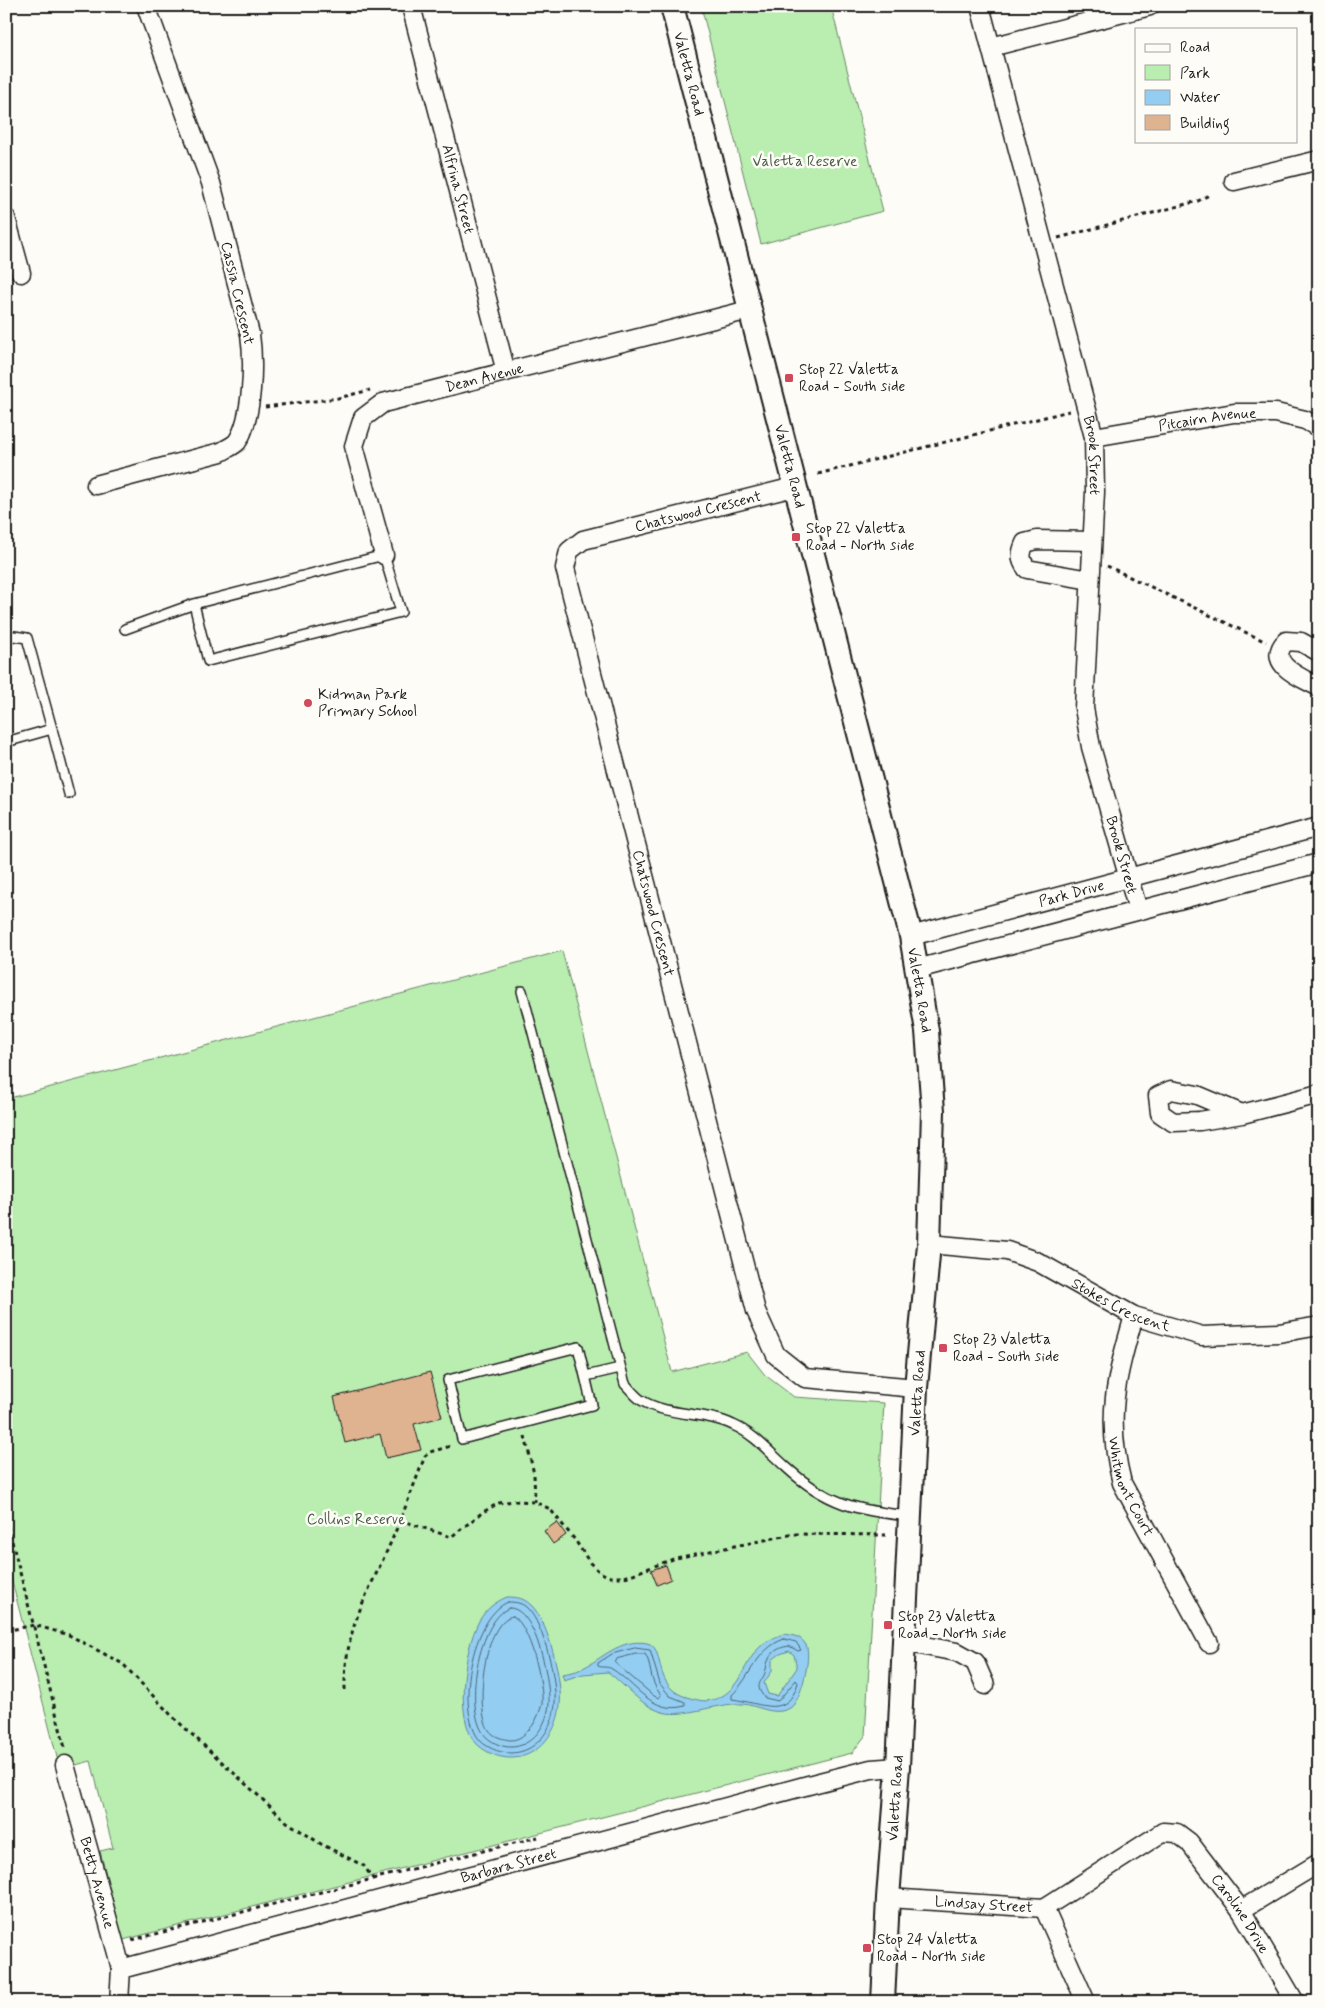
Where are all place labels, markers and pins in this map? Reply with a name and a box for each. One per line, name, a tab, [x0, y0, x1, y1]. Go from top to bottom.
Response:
place label: Stop 22 Valetta Road - South side	[799, 360, 905, 397]
marker: Stop 22 Valetta Road - South side	[783, 372, 795, 384]
place label: Stop 22 Valetta Road - North side	[806, 519, 915, 556]
marker: Stop 22 Valetta Road - North side	[790, 531, 802, 543]
place label: Kidman Park Primary School	[318, 685, 417, 722]
marker: Kidman Park Primary School	[302, 697, 314, 709]
place label: Stop 23 Valetta Road - South side	[953, 1330, 1059, 1367]
marker: Stop 23 Valetta Road - South side	[937, 1342, 949, 1354]
place label: Stop 23 Valetta Road - North side	[898, 1607, 1007, 1644]
marker: Stop 23 Valetta Road - North side	[882, 1619, 894, 1631]
place label: Stop 24 Valetta Road - North side	[877, 1930, 986, 1967]
marker: Stop 24 Valetta Road - North side	[861, 1942, 873, 1954]

